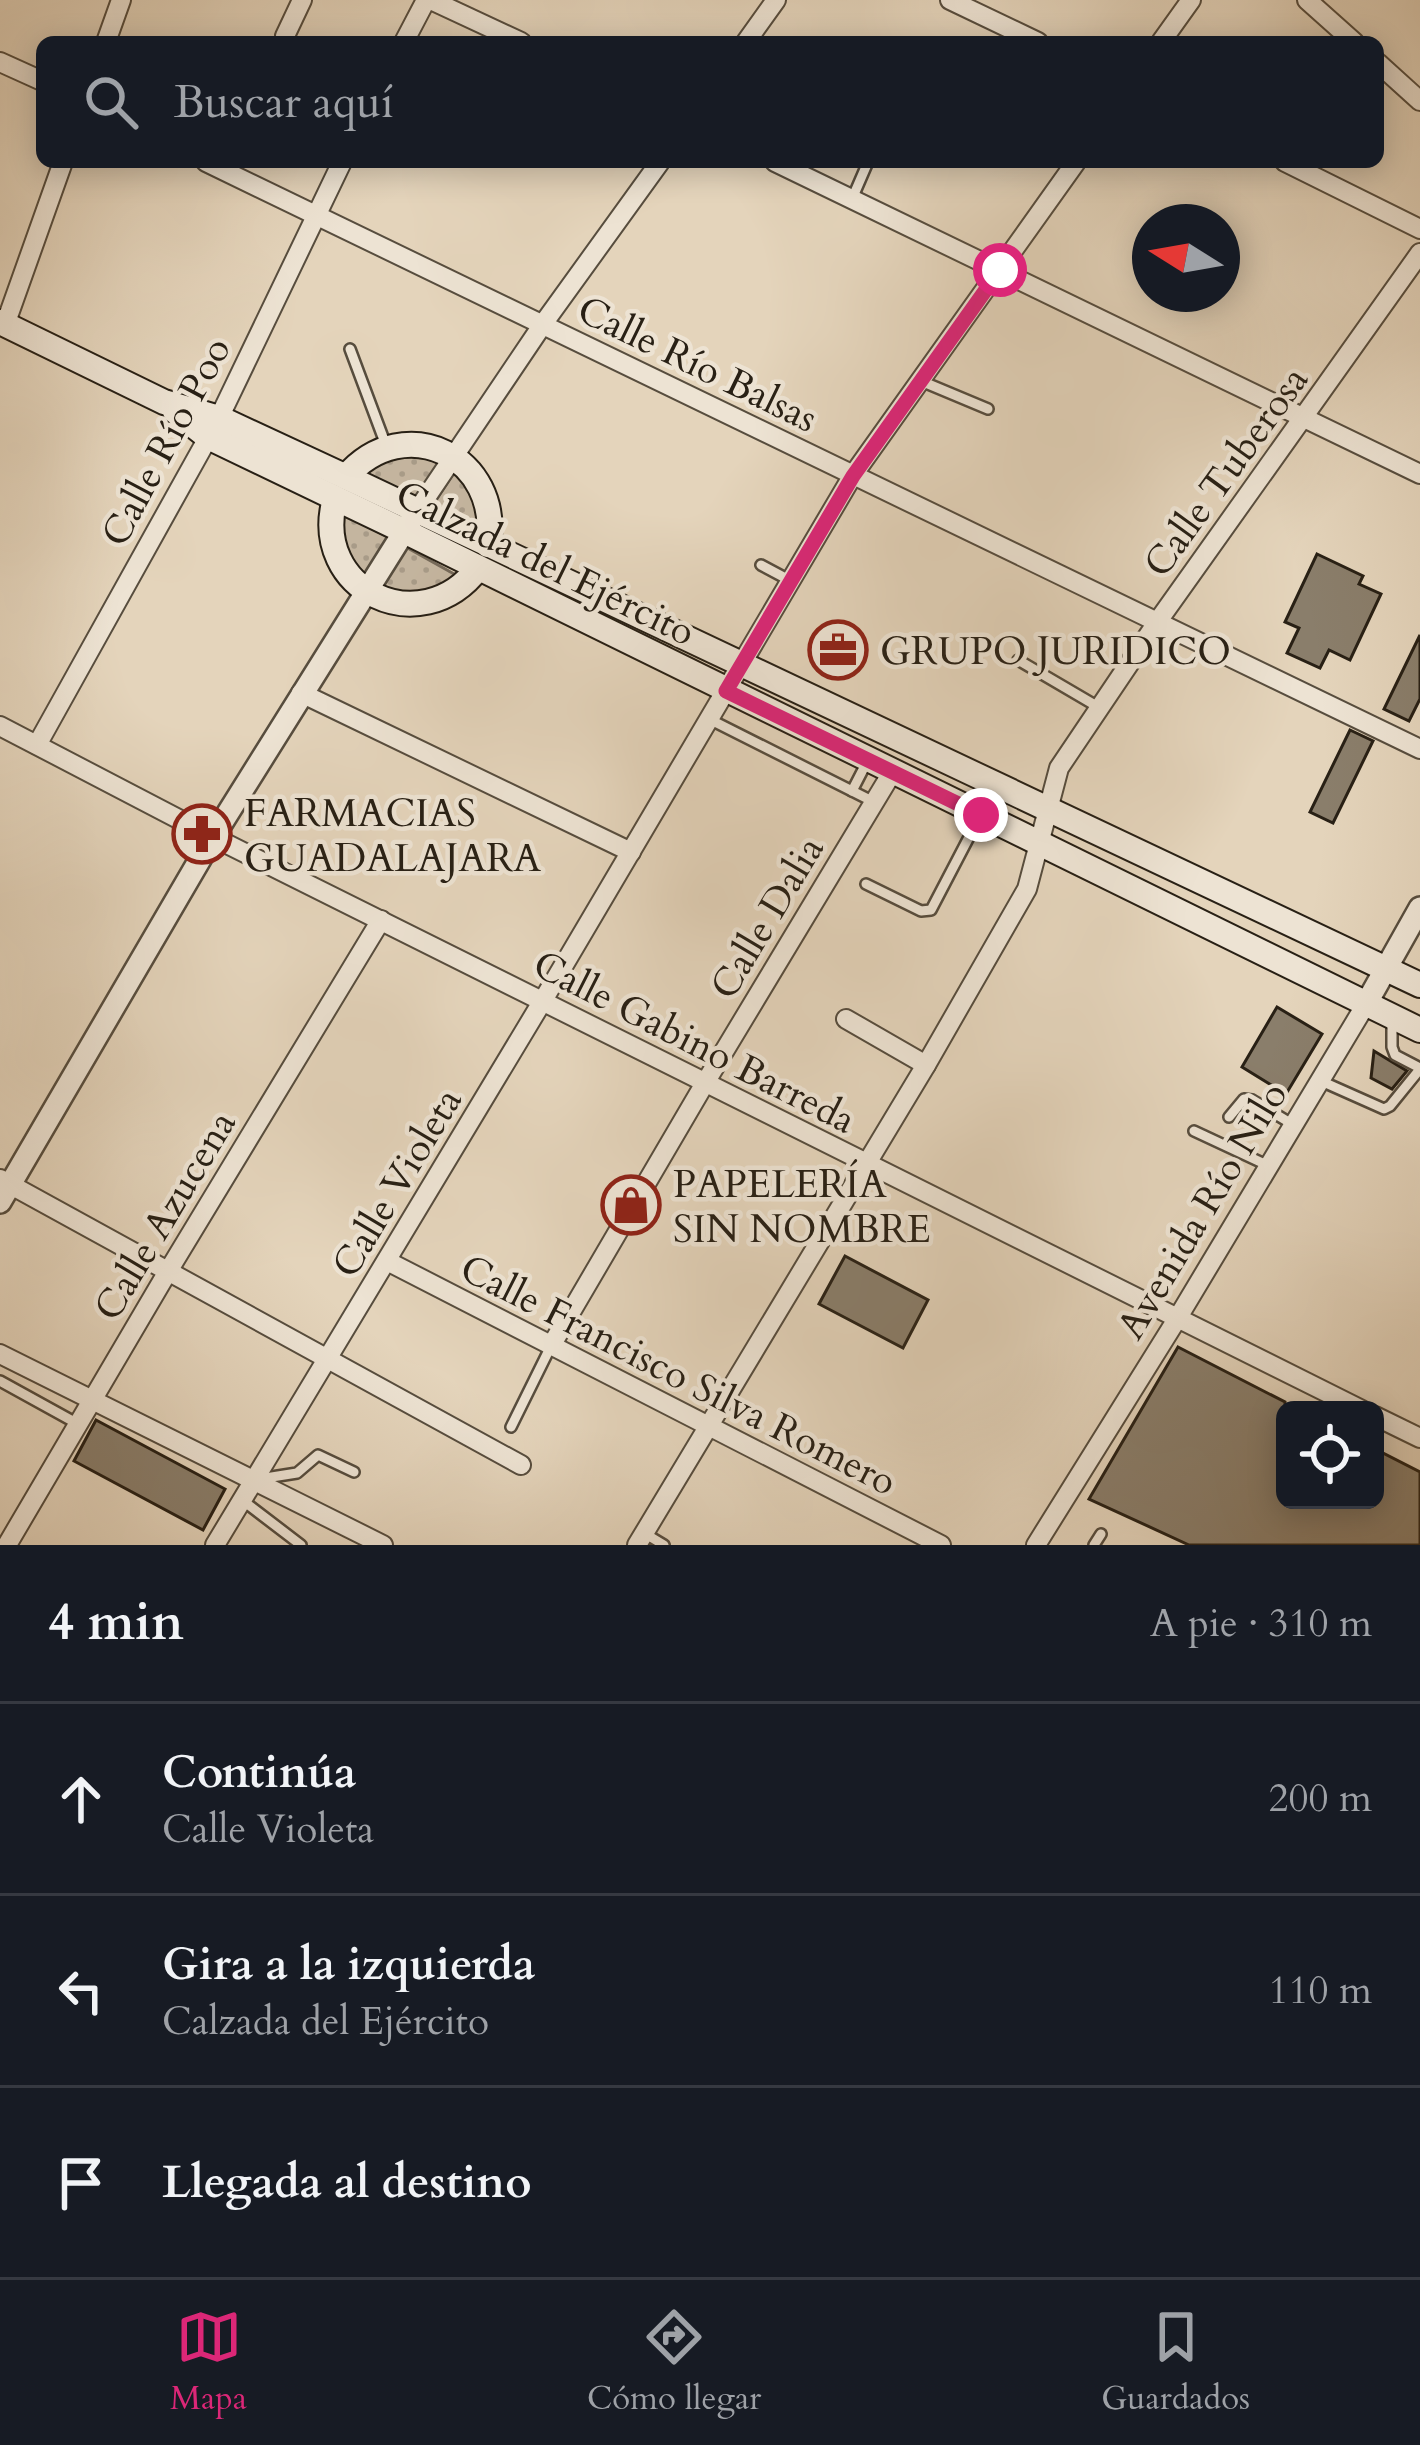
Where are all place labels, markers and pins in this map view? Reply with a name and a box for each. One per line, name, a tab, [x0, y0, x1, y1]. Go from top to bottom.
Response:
office icon: GRUPO JURIDICO	[807, 619, 869, 681]
place label: GRUPO JURIDICO	[880, 625, 1231, 678]
place label: FARMACIAS GUADALAJARA	[244, 787, 541, 885]
pharmacy icon: FARMACIAS GUADALAJARA	[171, 803, 233, 865]
place label: PAPELERÍA SIN NOMBRE	[673, 1158, 931, 1256]
shop icon: PAPELERÍA SIN NOMBRE	[600, 1174, 662, 1236]

